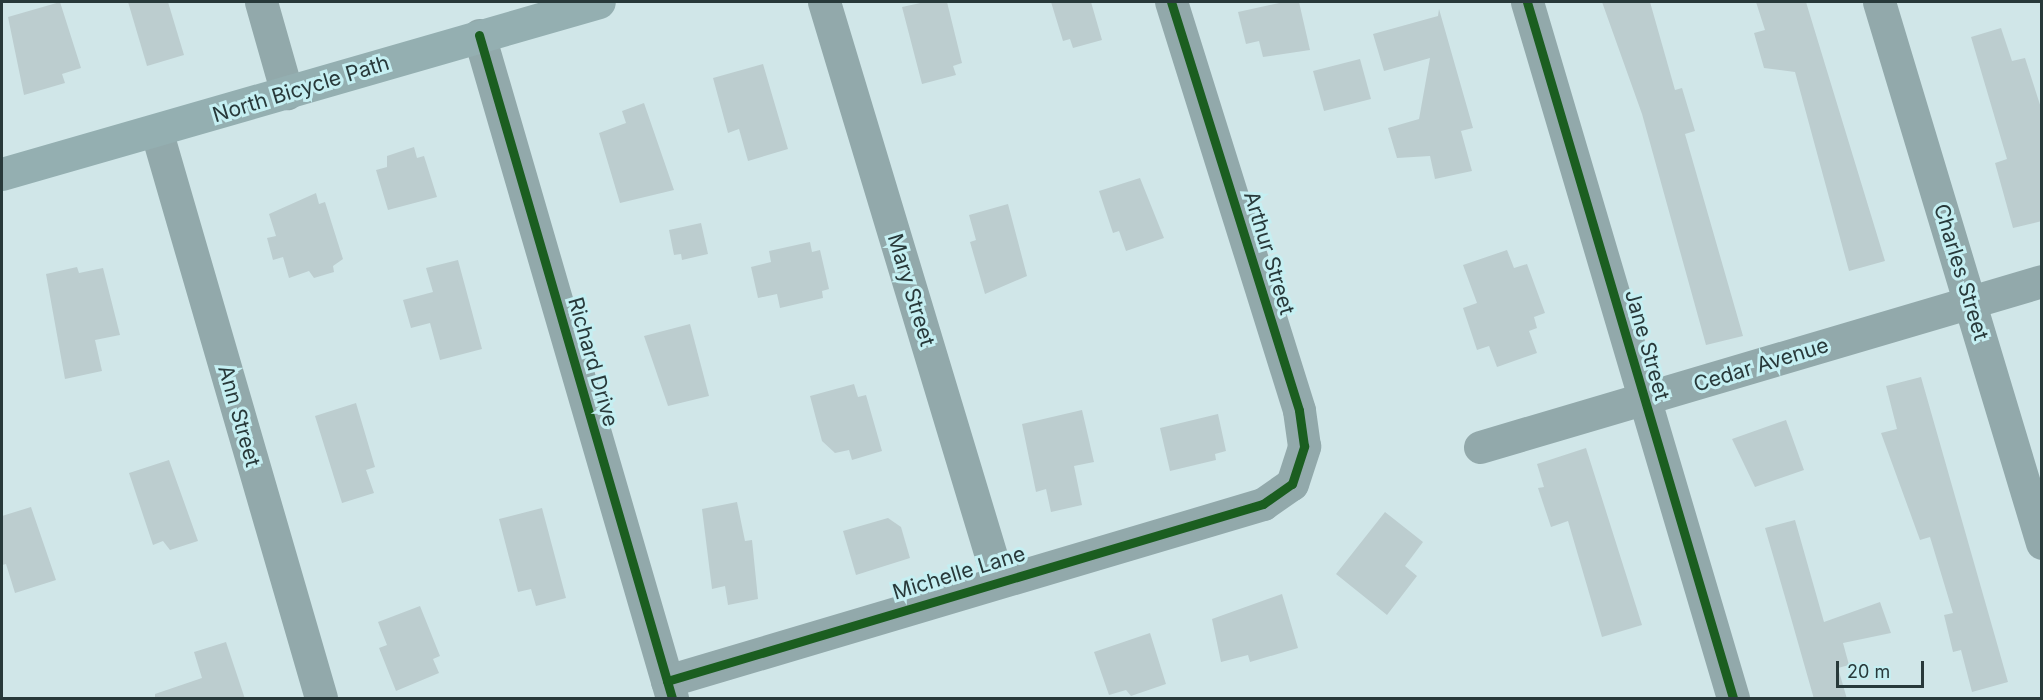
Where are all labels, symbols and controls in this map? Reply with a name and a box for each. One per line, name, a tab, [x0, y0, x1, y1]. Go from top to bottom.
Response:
street label: North Bicycle Path	[210, 50, 392, 128]
street label: Arthur Street	[1238, 188, 1300, 318]
street label: Charles Street	[1928, 201, 1994, 343]
street label: Mary Street	[882, 231, 940, 349]
street label: Jane Street	[1619, 287, 1675, 403]
street label: Richard Drive	[563, 294, 623, 430]
street label: Cedar Avenue	[1690, 333, 1832, 397]
street label: Ann Street	[212, 362, 266, 470]
street label: Michelle Lane	[890, 541, 1028, 605]
scale bar	[1839, 649, 1928, 687]
text: 20 m	[1847, 661, 1890, 682]

